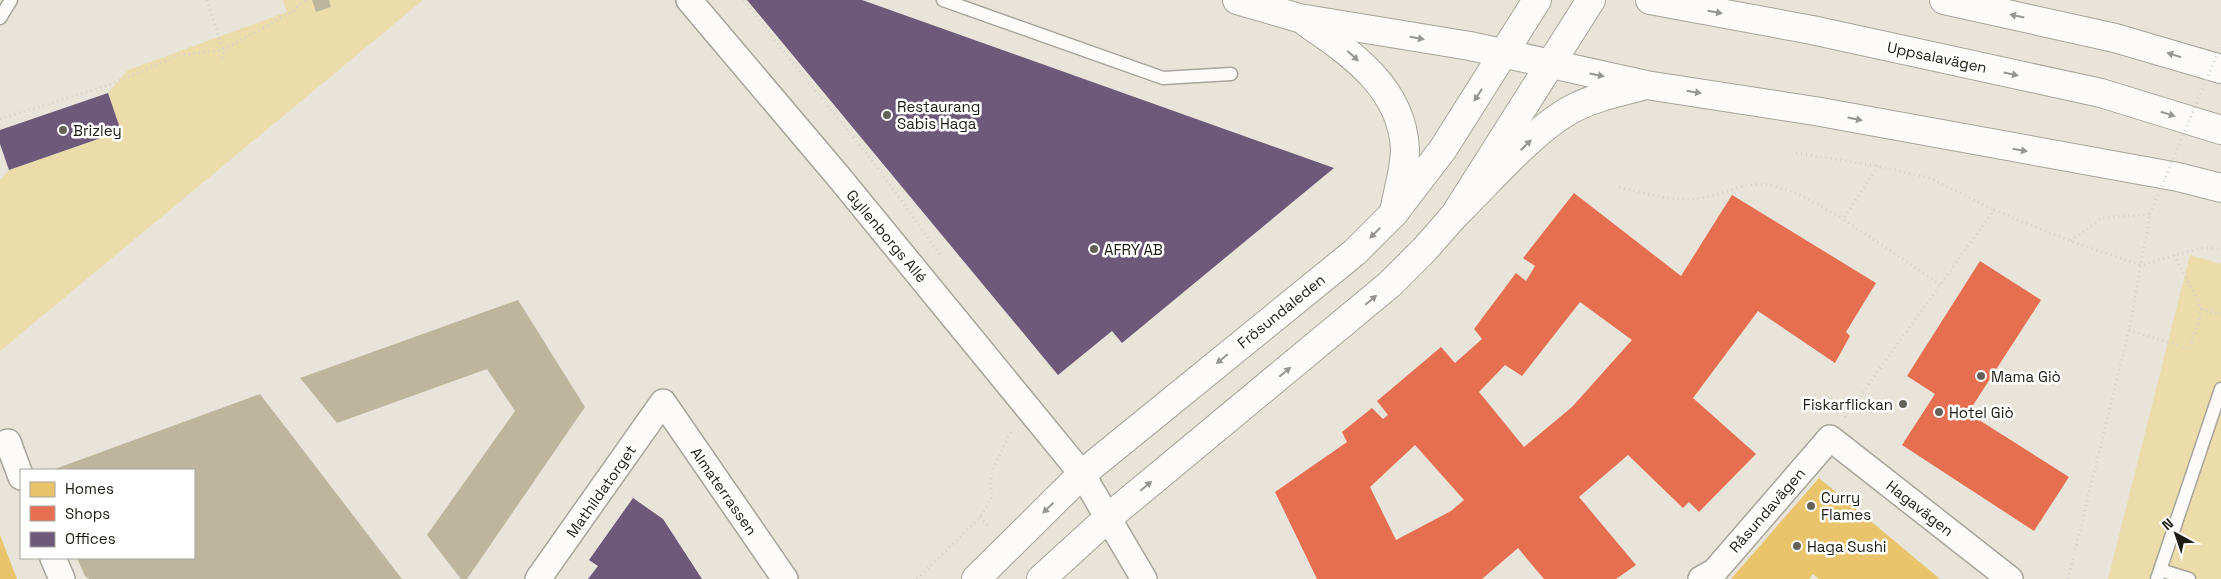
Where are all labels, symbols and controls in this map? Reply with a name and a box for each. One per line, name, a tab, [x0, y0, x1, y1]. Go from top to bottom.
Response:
one-way arrow	[1707, 8, 1722, 16]
one-way arrow	[2009, 12, 2024, 20]
one-way arrow	[1409, 34, 1425, 42]
street label: Uppsalavägen	[1885, 37, 1989, 77]
one-way arrow	[1347, 51, 1360, 62]
one-way arrow	[2167, 51, 2182, 59]
one-way arrow	[2003, 70, 2018, 78]
one-way arrow	[1589, 71, 1604, 79]
one-way arrow	[1473, 88, 1482, 101]
one-way arrow	[1687, 89, 1703, 97]
place label: Restaurang Sabis Haga	[897, 97, 980, 133]
marker: Restaurang Sabis Haga	[881, 109, 893, 121]
one-way arrow	[2161, 110, 2176, 118]
one-way arrow	[1847, 115, 1863, 123]
place label: Brizley	[73, 121, 122, 140]
marker: Brizley	[57, 124, 69, 136]
one-way arrow	[1520, 139, 1532, 151]
one-way arrow	[2012, 146, 2028, 154]
street label: Gyllenborgs Allé	[843, 186, 932, 287]
one-way arrow	[1369, 226, 1381, 238]
place label: AFRY AB	[1104, 240, 1163, 259]
marker: AFRY AB	[1088, 243, 1100, 255]
street label: Frösundaleden	[1233, 270, 1329, 352]
one-way arrow	[1365, 294, 1378, 305]
one-way arrow	[1215, 354, 1229, 364]
one-way arrow	[1279, 366, 1292, 377]
place label: Mama Giò	[1991, 367, 2061, 386]
marker: Mama Giò	[1975, 370, 1987, 382]
place label: Fiskarflickan	[1803, 395, 1893, 414]
marker: Fiskarflickan	[1897, 398, 1909, 410]
place label: Hotel Giò	[1949, 403, 2014, 422]
marker: Hotel Giò	[1933, 406, 1945, 418]
street label: Mathildatorget	[562, 441, 640, 541]
street label: Almaterrassen	[687, 443, 761, 539]
street label: Råsundavägen	[1725, 464, 1809, 556]
legend	[20, 469, 195, 559]
street label: Hagavägen	[1883, 476, 1957, 540]
text: Homes	[65, 479, 114, 498]
one-way arrow	[1140, 481, 1153, 492]
place label: Curry Flames	[1821, 488, 1871, 524]
marker: Curry Flames	[1805, 500, 1817, 512]
one-way arrow	[1042, 502, 1054, 514]
text: Shops	[65, 504, 110, 523]
north arrow	[2151, 509, 2201, 559]
text: N	[2158, 514, 2177, 534]
text: Offices	[65, 529, 116, 548]
place label: Haga Sushi	[1807, 537, 1887, 556]
marker: Haga Sushi	[1791, 540, 1803, 552]

